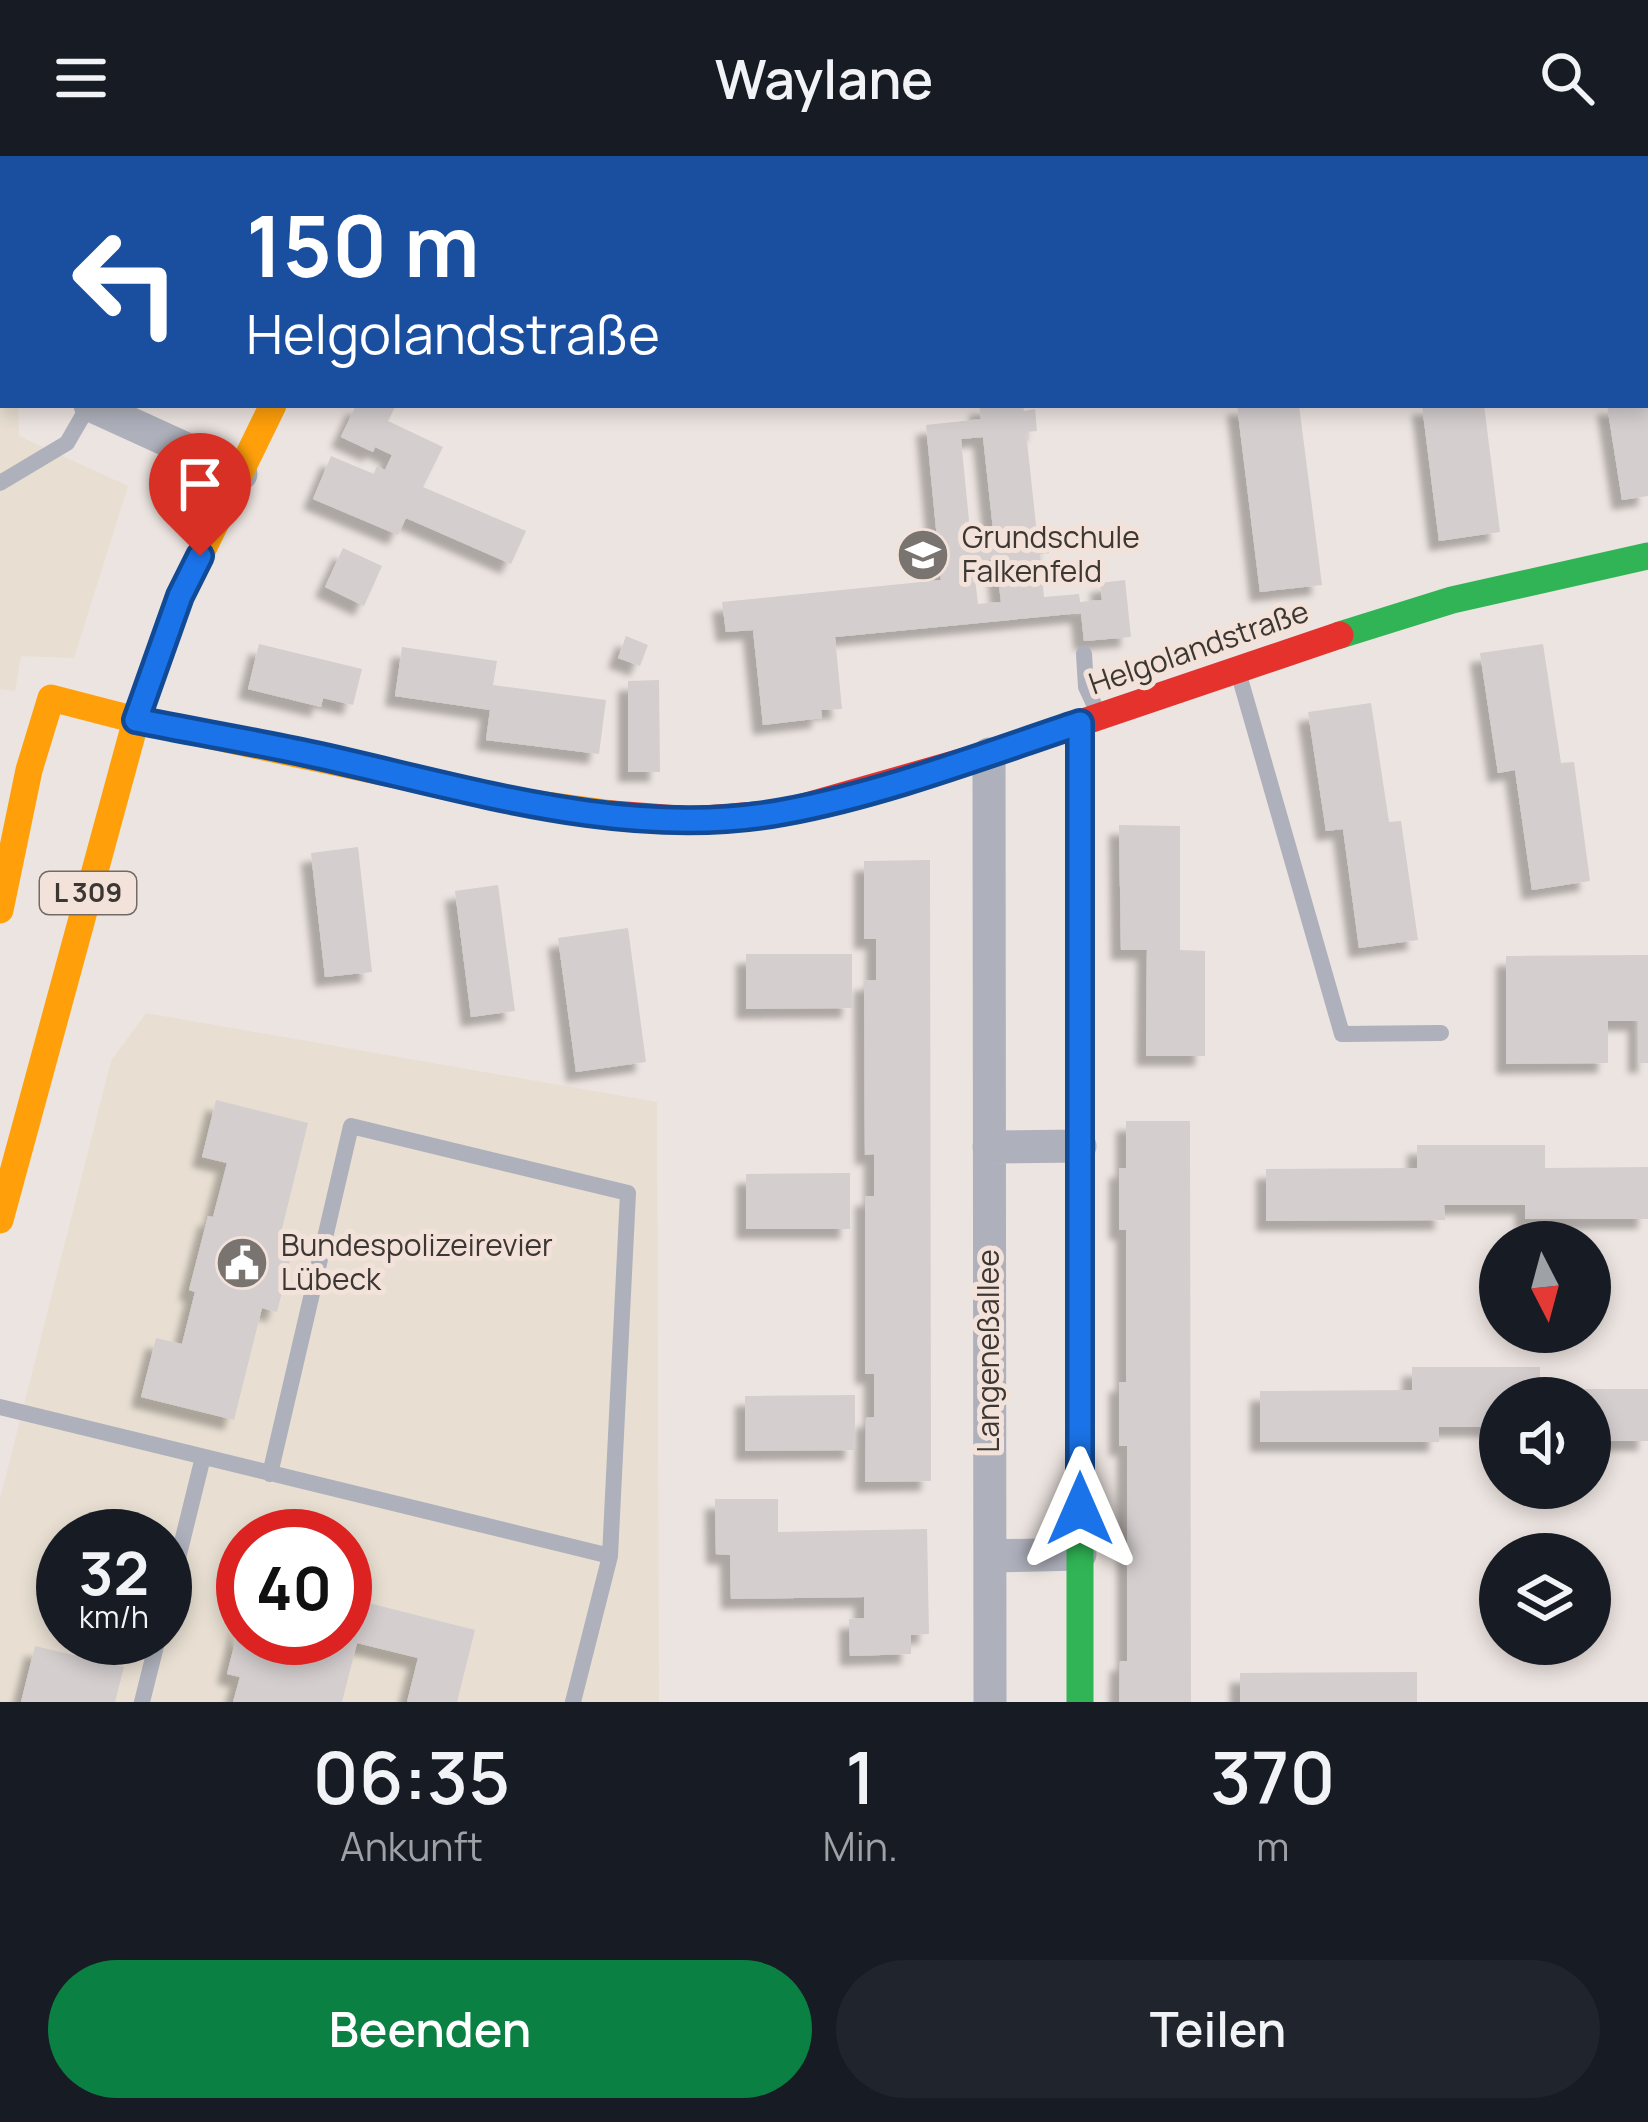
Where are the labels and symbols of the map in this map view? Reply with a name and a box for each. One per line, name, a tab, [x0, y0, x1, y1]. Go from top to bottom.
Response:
pin	[149, 433, 251, 556]
place label: Grundschule Falkenfeld	[962, 516, 1140, 591]
school or university icon: Grundschule Falkenfeld	[895, 527, 951, 583]
street label: Helgolandstraße	[1083, 590, 1314, 703]
road number: L 309	[40, 872, 136, 914]
north arrow	[1479, 1221, 1611, 1353]
place label: Bundespolizeirevier Lübeck	[281, 1224, 553, 1299]
public building icon: Bundespolizeirevier Lübeck	[214, 1235, 270, 1291]
street label: Langeneßallee	[967, 1249, 1008, 1453]
position arrow	[1017, 1446, 1143, 1572]
speed limit sign: 40	[216, 1509, 372, 1665]

